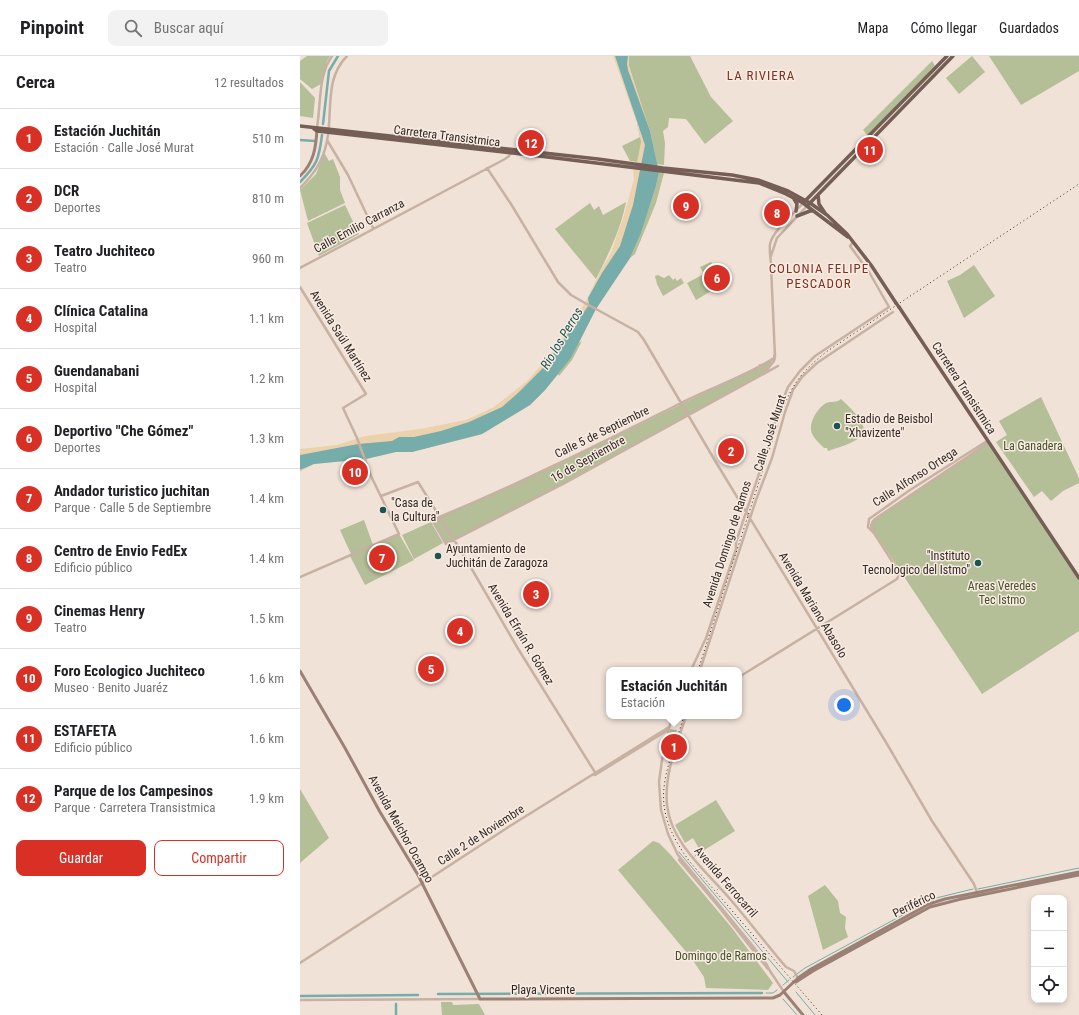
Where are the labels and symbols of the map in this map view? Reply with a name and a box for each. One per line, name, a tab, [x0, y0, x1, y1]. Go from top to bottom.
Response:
district label: LA RIVIERA	[727, 68, 795, 83]
street label: Carretera Transistmica	[393, 123, 501, 150]
pin: 12	[518, 128, 544, 158]
pin: 11	[857, 135, 883, 165]
pin: 9	[673, 191, 699, 221]
street label: Calle Emilio Carranza	[311, 196, 407, 256]
pin: 8	[764, 198, 790, 228]
district label: COLONIA FELIPE PESCADOR	[769, 261, 869, 291]
pin: 6	[704, 263, 730, 293]
street label: Avenida Saúl Martínez	[307, 288, 375, 384]
water label: Rio los Perros	[537, 305, 586, 372]
street label: Carretera Transistmica	[929, 339, 999, 437]
street label: Calle José Murat	[751, 393, 789, 473]
street label: Calle 5 de Septiembre	[553, 403, 652, 461]
place label: Estadio de Beisbol "Xhavizente"	[845, 412, 933, 440]
marker: Estadio de Beisbol "Xhavizente"	[832, 421, 842, 431]
street label: 16 de Septiembre	[548, 433, 628, 485]
pin: 2	[718, 436, 744, 466]
park label: La Ganadera	[1003, 439, 1063, 453]
street label: Calle Alfonso Ortega	[870, 444, 960, 510]
pin: 10	[342, 457, 368, 487]
street label: Avenida Domingo de Ramos	[700, 479, 754, 609]
place label: "Casa de la Cultura"	[391, 496, 440, 524]
marker: "Casa de la Cultura"	[378, 505, 388, 515]
place label: Ayuntamiento de Juchitán de Zaragoza	[446, 542, 548, 570]
pin: 7	[369, 543, 395, 573]
place label: "Instituto Tecnologico del Istmo"	[862, 549, 970, 577]
street label: Avenida Mariano Abasolo	[776, 550, 850, 660]
marker: Ayuntamiento de Juchitán de Zaragoza	[433, 551, 443, 561]
marker: "Instituto Tecnologico del Istmo"	[973, 558, 983, 568]
pin: 3	[523, 579, 549, 609]
park label: Areas Veredes Tec Istmo	[968, 579, 1036, 607]
street label: Avenida Efraín R. Gómez	[485, 581, 557, 687]
pin: 4	[447, 616, 473, 646]
pin: 5	[418, 654, 444, 684]
your location	[834, 695, 854, 715]
pin: 1	[661, 732, 687, 762]
street label: Avenida Melchor Ocampo	[366, 773, 436, 885]
street label: Calle 2 de Noviembre	[435, 802, 527, 868]
street label: Avenida Ferrocarril	[692, 844, 760, 920]
street label: Periférico	[890, 888, 938, 920]
park label: Domingo de Ramos	[675, 949, 767, 963]
street label: Playa Vicente	[511, 983, 575, 997]

